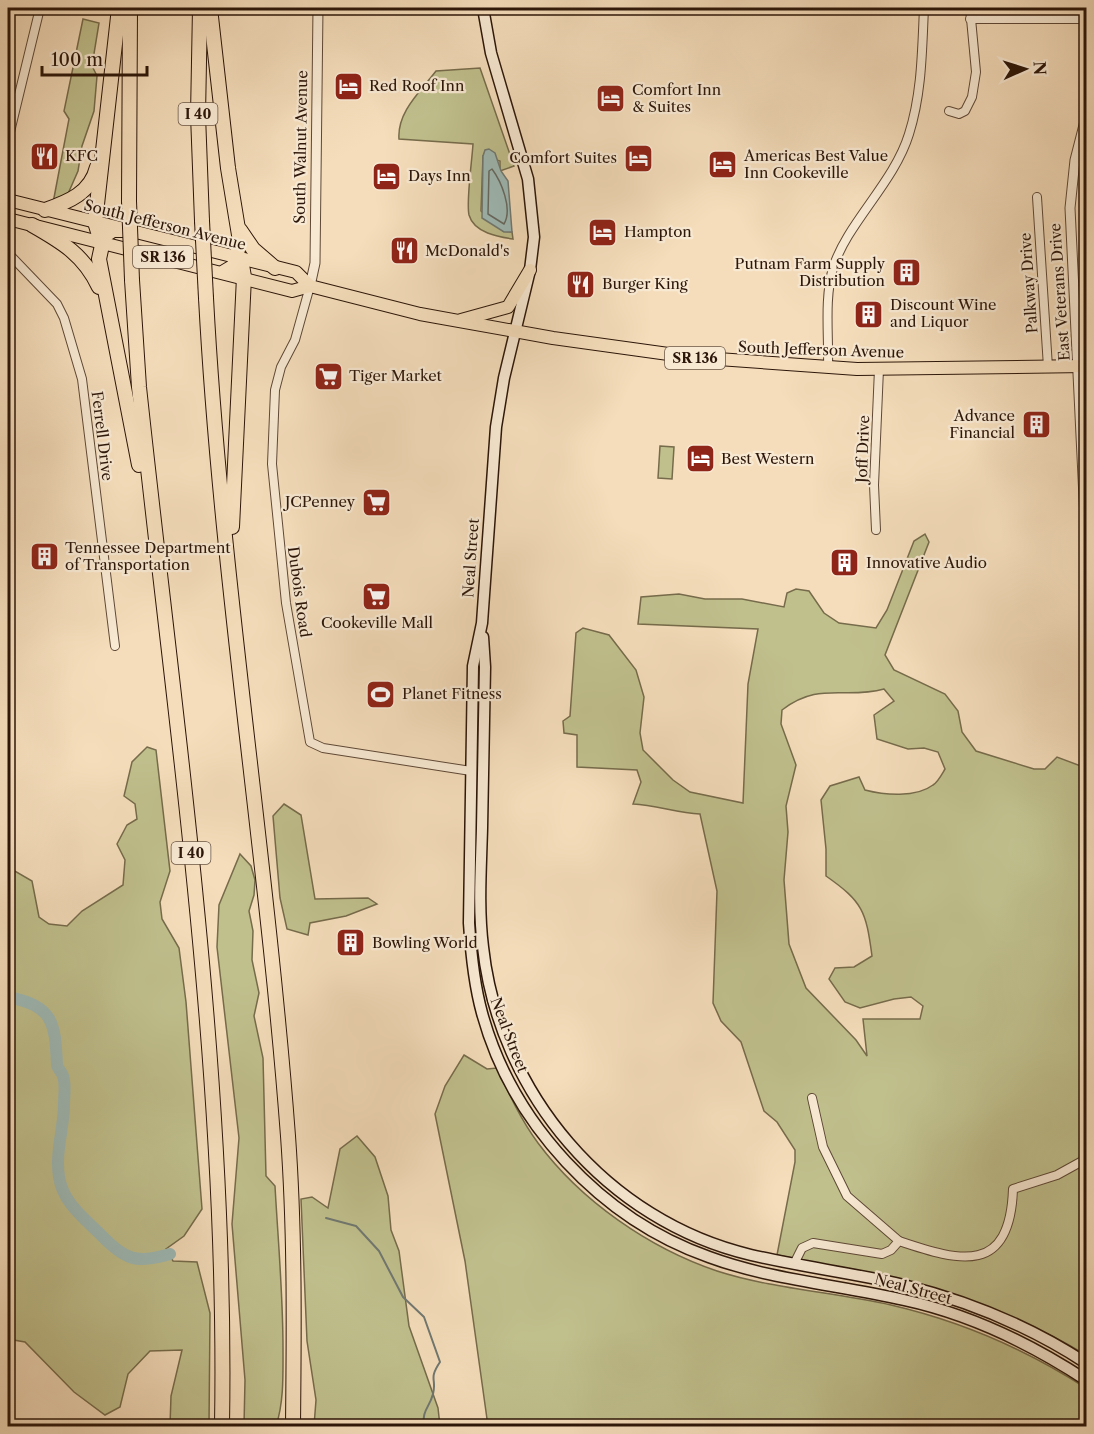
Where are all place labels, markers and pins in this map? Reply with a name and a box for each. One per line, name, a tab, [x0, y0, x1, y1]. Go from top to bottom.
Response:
hotel icon: Red Roof Inn	[332, 70, 364, 102]
place label: Red Roof Inn	[369, 76, 465, 95]
place label: Comfort Inn & Suites	[632, 80, 722, 116]
hotel icon: Comfort Inn & Suites	[595, 83, 627, 115]
restaurant icon: KFC	[28, 140, 60, 172]
hotel icon: Comfort Suites	[622, 142, 654, 174]
place label: KFC	[65, 146, 98, 165]
place label: Americas Best Value Inn Cookeville	[743, 146, 888, 182]
place label: Comfort Suites	[509, 148, 617, 167]
hotel icon: Americas Best Value Inn Cookeville	[707, 149, 739, 181]
hotel icon: Days Inn	[371, 160, 403, 192]
place label: Days Inn	[408, 166, 471, 185]
hotel icon: Hampton	[587, 216, 619, 248]
place label: Hampton	[624, 222, 692, 241]
restaurant icon: McDonald's	[388, 235, 420, 267]
place label: McDonald's	[425, 241, 510, 260]
place label: Putnam Farm Supply Distribution	[734, 254, 886, 290]
building icon: Putnam Farm Supply Distribution	[890, 257, 922, 289]
restaurant icon: Burger King	[565, 268, 597, 300]
place label: Burger King	[602, 274, 688, 293]
place label: Discount Wine and Liquor	[890, 295, 996, 331]
building icon: Discount Wine and Liquor	[853, 298, 885, 330]
supermarket icon: Tiger Market	[312, 360, 344, 392]
place label: Tiger Market	[349, 366, 443, 385]
place label: Advance Financial	[949, 406, 1016, 442]
building icon: Advance Financial	[1020, 409, 1052, 441]
hotel icon: Best Western	[684, 443, 716, 475]
place label: Best Western	[721, 449, 815, 468]
supermarket icon: JCPenney	[360, 486, 392, 518]
place label: JCPenney	[283, 492, 356, 511]
place label: Tennessee Department of Transportation	[65, 538, 231, 574]
building icon: Tennessee Department of Transportation	[28, 541, 60, 573]
building icon: Innovative Audio	[829, 547, 861, 579]
place label: Innovative Audio	[866, 553, 987, 572]
supermarket icon: Cookeville Mall	[361, 580, 393, 612]
place label: Cookeville Mall	[321, 613, 434, 632]
sports icon: Planet Fitness	[365, 678, 397, 710]
place label: Planet Fitness	[402, 684, 502, 703]
building icon: Bowling World	[335, 927, 367, 959]
place label: Bowling World	[372, 933, 478, 952]

